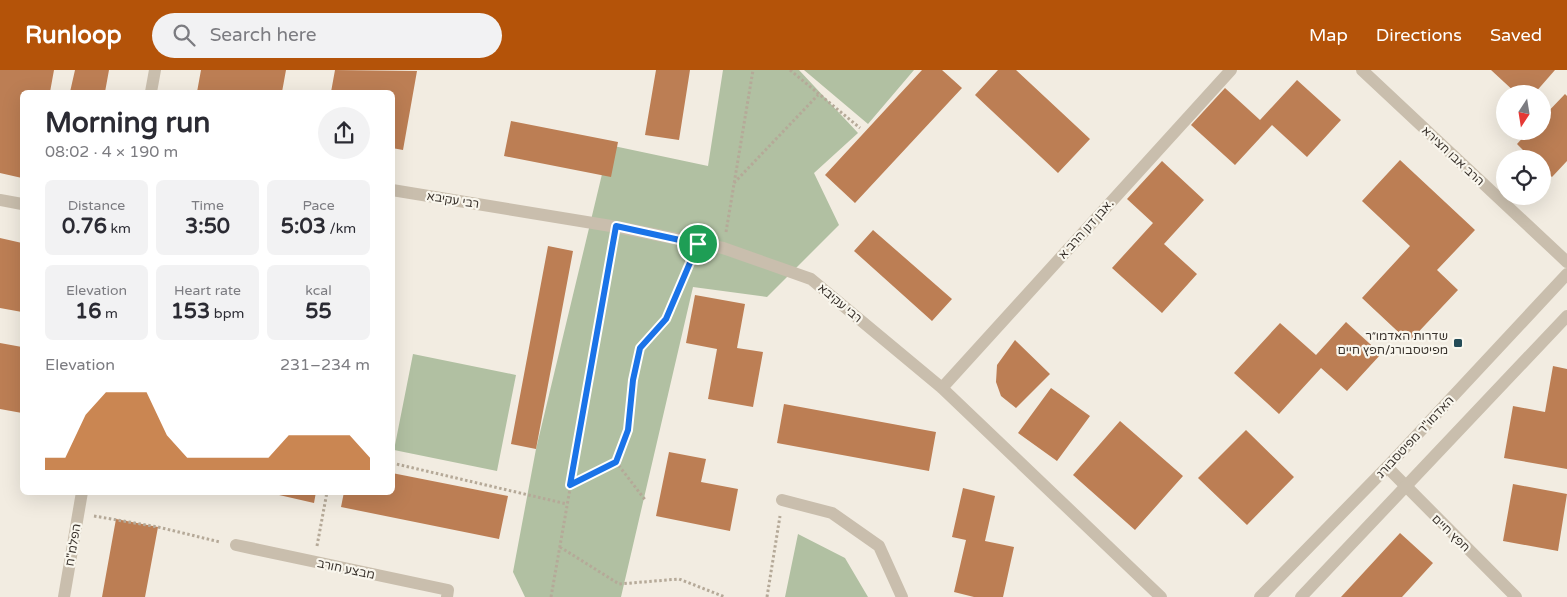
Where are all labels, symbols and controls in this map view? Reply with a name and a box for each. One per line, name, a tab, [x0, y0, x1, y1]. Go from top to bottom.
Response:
search box	[152, 13, 502, 58]
text: Runloop	[25, 21, 122, 50]
icon: search	[170, 21, 198, 49]
text: Search here	[210, 24, 316, 46]
text: Map	[1309, 24, 1348, 46]
text: Directions	[1376, 24, 1462, 46]
text: Saved	[1490, 24, 1542, 46]
north arrow	[1496, 85, 1551, 140]
map controls	[1496, 85, 1551, 205]
text: Morning run	[45, 106, 210, 140]
button: share	[318, 107, 370, 159]
street label: הרב אבו חצירא	[1419, 124, 1487, 188]
text: 08:02 · 4 × 190 m	[45, 142, 178, 162]
button: locate	[1496, 150, 1551, 205]
street label: רבי עקיבא	[426, 189, 480, 211]
street label: אבן דנן הרב א.	[1056, 196, 1116, 262]
text: Distance	[68, 197, 125, 214]
text: Time	[191, 197, 224, 214]
text: Pace	[302, 197, 335, 214]
text: 0.76	[62, 214, 107, 239]
text: 3:50	[185, 214, 230, 239]
text: 5:03	[281, 214, 326, 239]
text: km	[107, 220, 131, 237]
text: /km	[326, 220, 356, 237]
pin	[677, 223, 719, 265]
icon: arrive	[684, 230, 712, 258]
street label: רבי עקיבא	[815, 281, 865, 325]
text: Elevation	[66, 282, 127, 299]
text: Heart rate	[174, 282, 241, 299]
text: kcal	[305, 282, 332, 299]
text: 16	[75, 299, 101, 324]
text: 153	[171, 299, 210, 324]
text: 55	[305, 299, 332, 324]
text: m	[101, 305, 118, 322]
text: bpm	[210, 305, 244, 322]
place label: שדרות האדמו״ר מפיטסבורג/חפץ חיים	[1337, 329, 1448, 357]
marker: שדרות האדמו״ר מפיטסבורג/חפץ חיים	[1452, 337, 1464, 349]
text: Elevation	[45, 355, 115, 375]
text: 231–234 m	[280, 355, 370, 375]
street label: האדמו"ר מפיטסבורג	[1373, 393, 1457, 481]
street label: חפץ חיים	[1429, 511, 1473, 555]
street label: הפלמ"ח	[62, 522, 84, 568]
street label: מבצע חורב	[316, 556, 376, 582]

